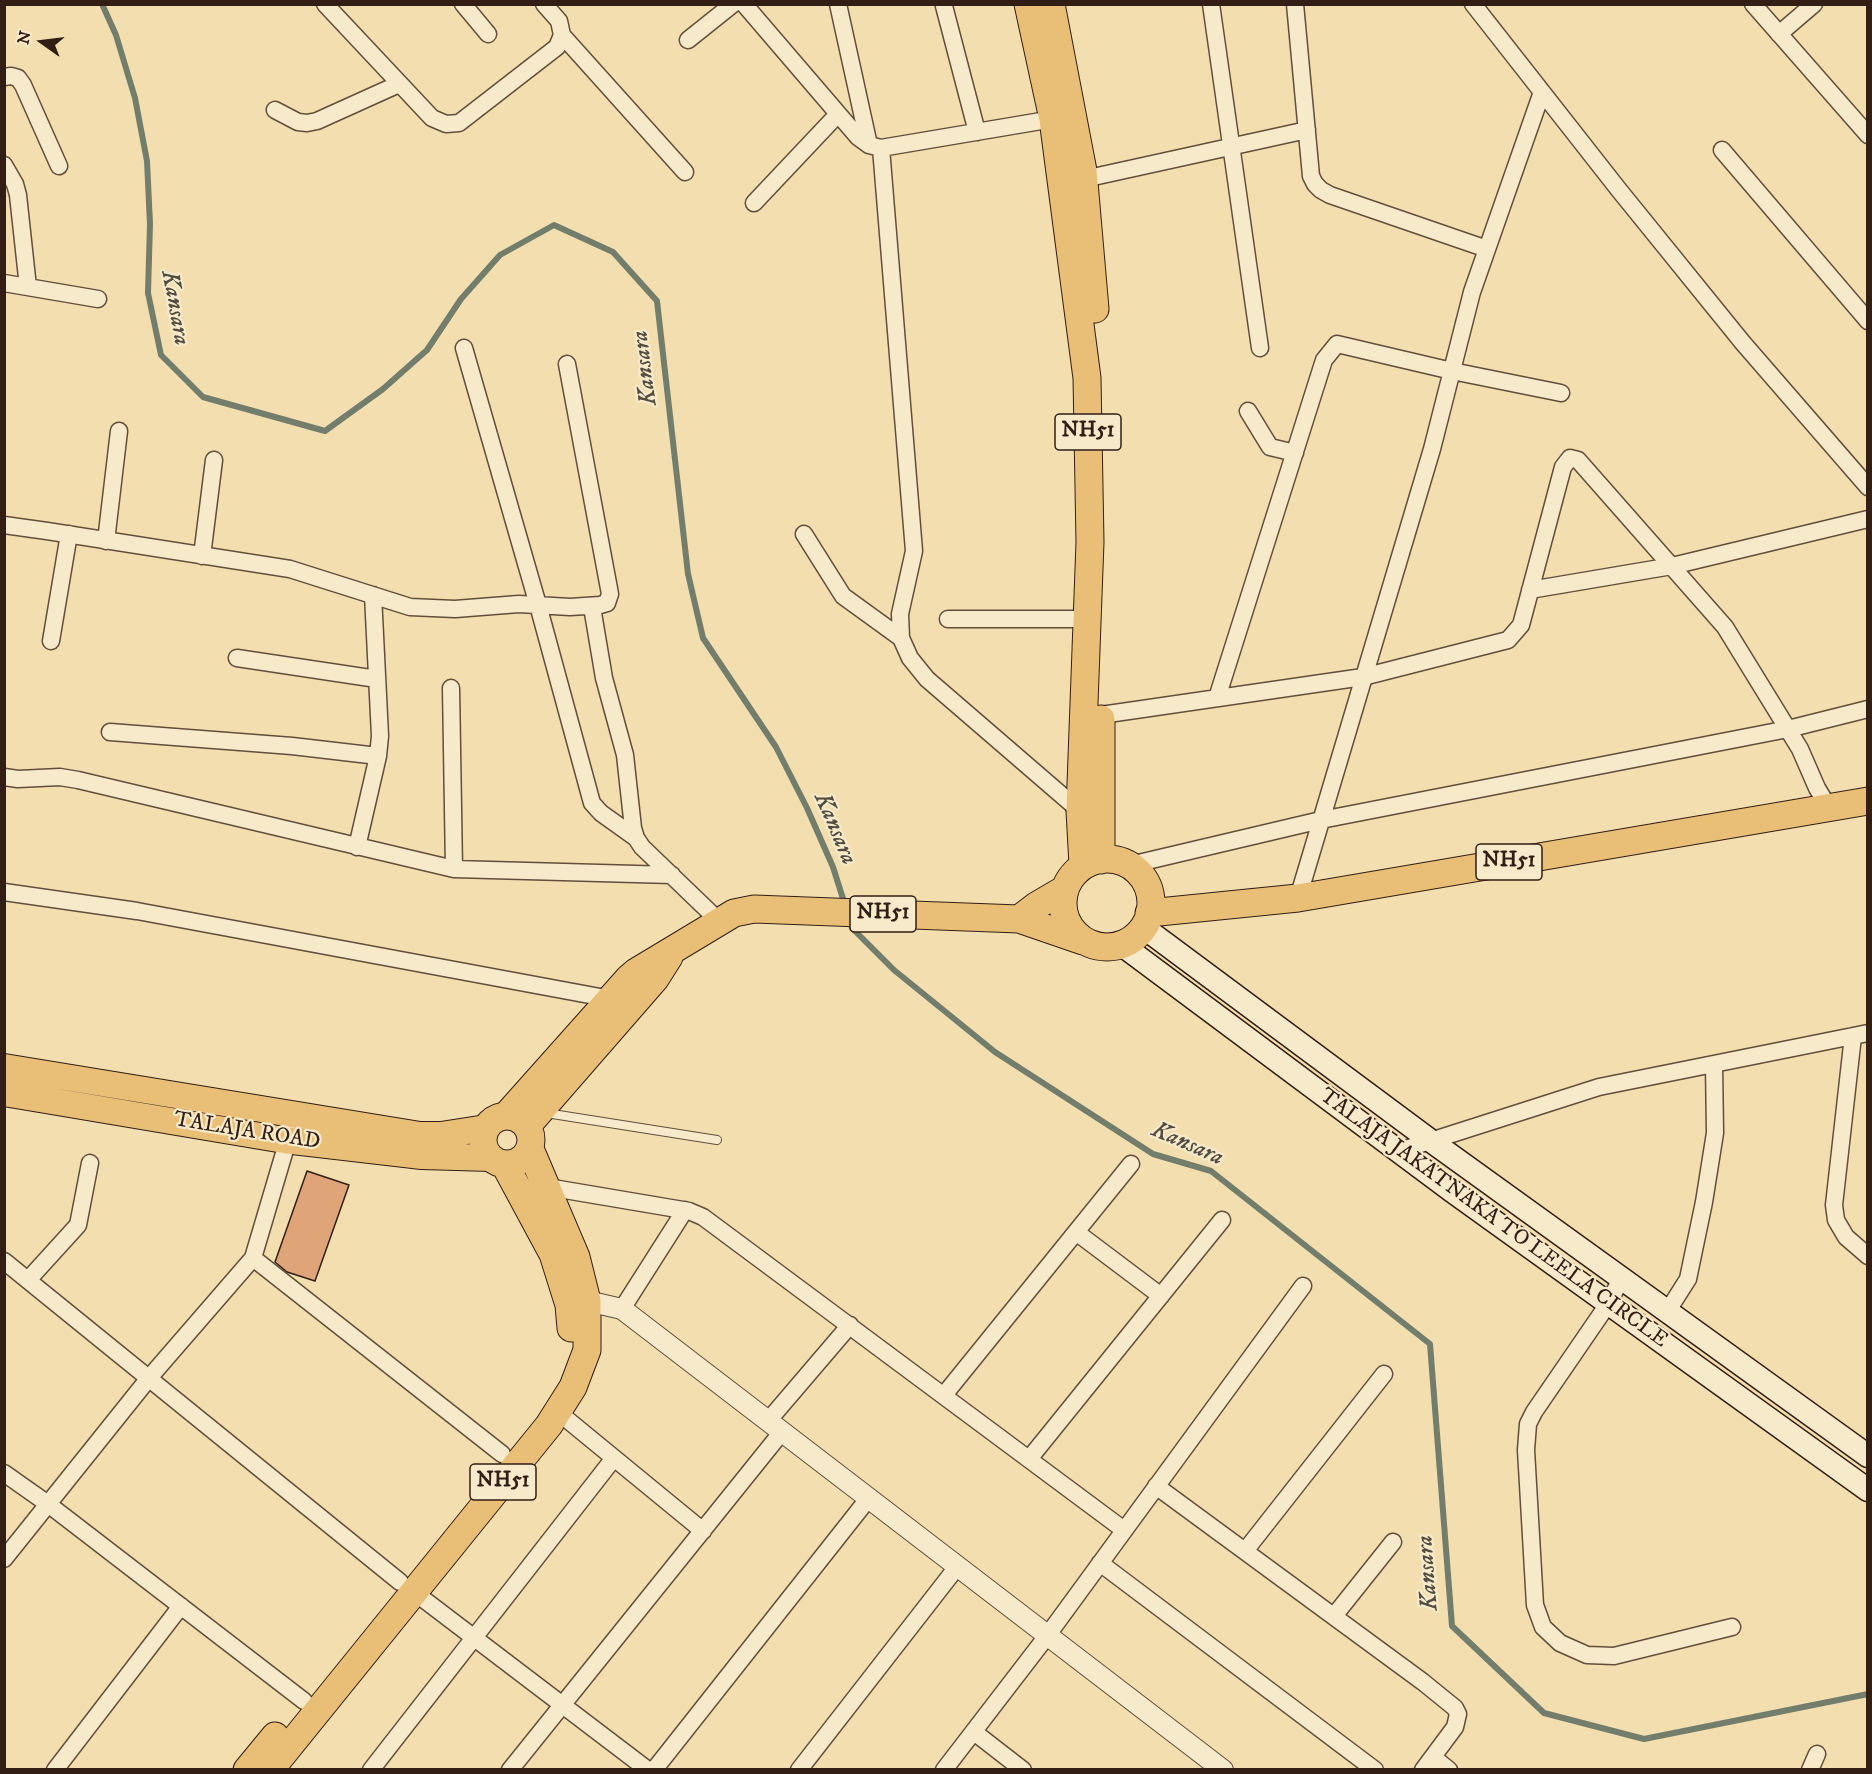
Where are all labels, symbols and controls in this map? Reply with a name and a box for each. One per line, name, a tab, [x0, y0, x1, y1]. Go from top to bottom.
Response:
north arrow	[12, 12, 72, 72]
text: N	[13, 29, 36, 46]
water label: Kansara	[153, 268, 195, 348]
water label: Kansara	[627, 329, 665, 407]
road number: NH51	[1055, 414, 1121, 450]
water label: Kansara	[806, 789, 862, 869]
road number: NH51	[1476, 844, 1542, 880]
road number: NH51	[850, 896, 916, 932]
street label: TALAJA JAKATNAKA TO LEELA CIRCLE	[1314, 1084, 1672, 1354]
street label: TALAJA ROAD	[172, 1107, 322, 1157]
water label: Kansara	[1147, 1116, 1227, 1174]
road number: NH51	[470, 1464, 536, 1500]
water label: Kansara	[1412, 1534, 1446, 1612]

